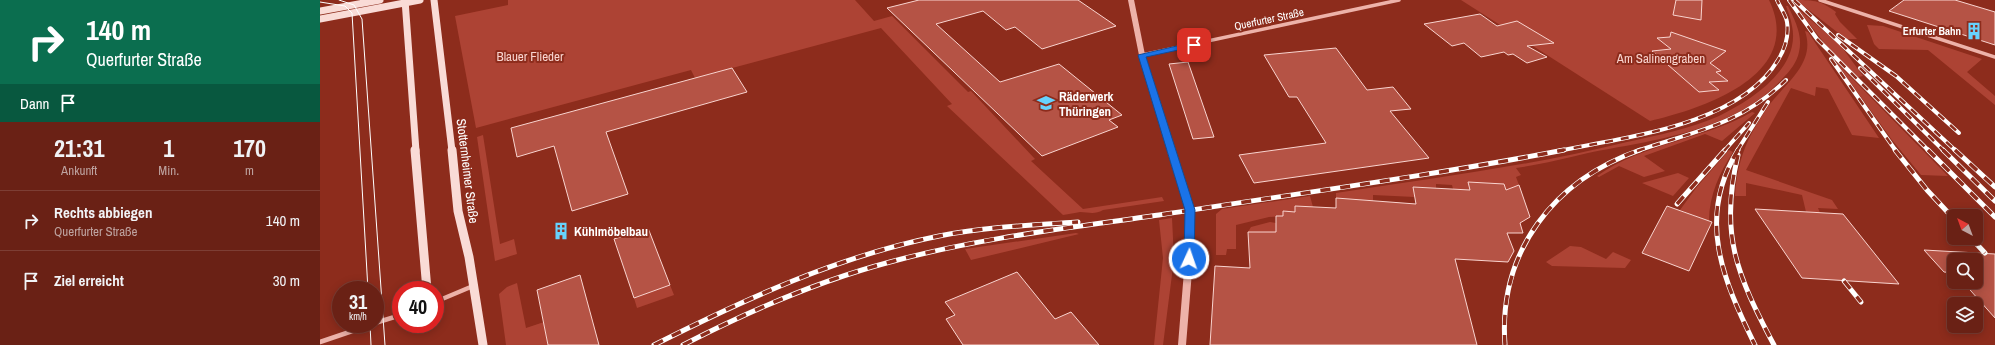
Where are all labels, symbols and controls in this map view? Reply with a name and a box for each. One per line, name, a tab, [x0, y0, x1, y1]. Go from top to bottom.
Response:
street label: Querfurter Straße	[1233, 5, 1305, 33]
text: 140 m	[86, 11, 151, 49]
icon: right	[20, 16, 72, 68]
building icon: Erfurter Bahn	[1964, 21, 1984, 41]
place label: Erfurter Bahn	[1903, 24, 1961, 38]
pin	[1177, 28, 1211, 62]
icon: arrive	[1183, 34, 1205, 56]
text: Querfurter Straße	[86, 47, 202, 72]
park label: Blauer Flieder	[497, 48, 564, 65]
park label: Am Salinengraben	[1616, 50, 1705, 67]
place label: Räderwerk Thüringen	[1059, 88, 1114, 120]
icon: arrive	[57, 92, 79, 114]
text: Dann	[20, 93, 49, 114]
school or university icon: Räderwerk Thüringen	[1036, 93, 1056, 113]
street label: Stotternheimer Straße	[453, 118, 482, 225]
text: 21:31	[54, 132, 104, 164]
text: 1	[163, 132, 174, 164]
text: 170	[233, 132, 266, 164]
text: Ankunft	[61, 162, 97, 179]
text: Min.	[158, 162, 179, 179]
text: m	[245, 162, 254, 179]
text: Rechts abbiegen	[54, 202, 152, 223]
north arrow	[1947, 209, 1983, 245]
map controls	[1947, 209, 1983, 333]
icon: right	[20, 210, 42, 232]
text: 140 m	[266, 210, 300, 231]
building icon: Kühlmöbelbau	[551, 221, 571, 241]
text: Querfurter Straße	[54, 223, 138, 240]
place label: Kühlmöbelbau	[574, 223, 648, 240]
position arrow	[1168, 238, 1210, 280]
button: search	[1947, 253, 1983, 289]
icon: arrive	[20, 270, 42, 292]
text: Ziel erreicht	[54, 270, 124, 291]
text: 30 m	[273, 270, 300, 291]
speed limit sign: 40	[392, 281, 444, 333]
text: 31	[349, 288, 367, 315]
button: layers	[1947, 297, 1983, 333]
text: km/h	[349, 310, 367, 323]

